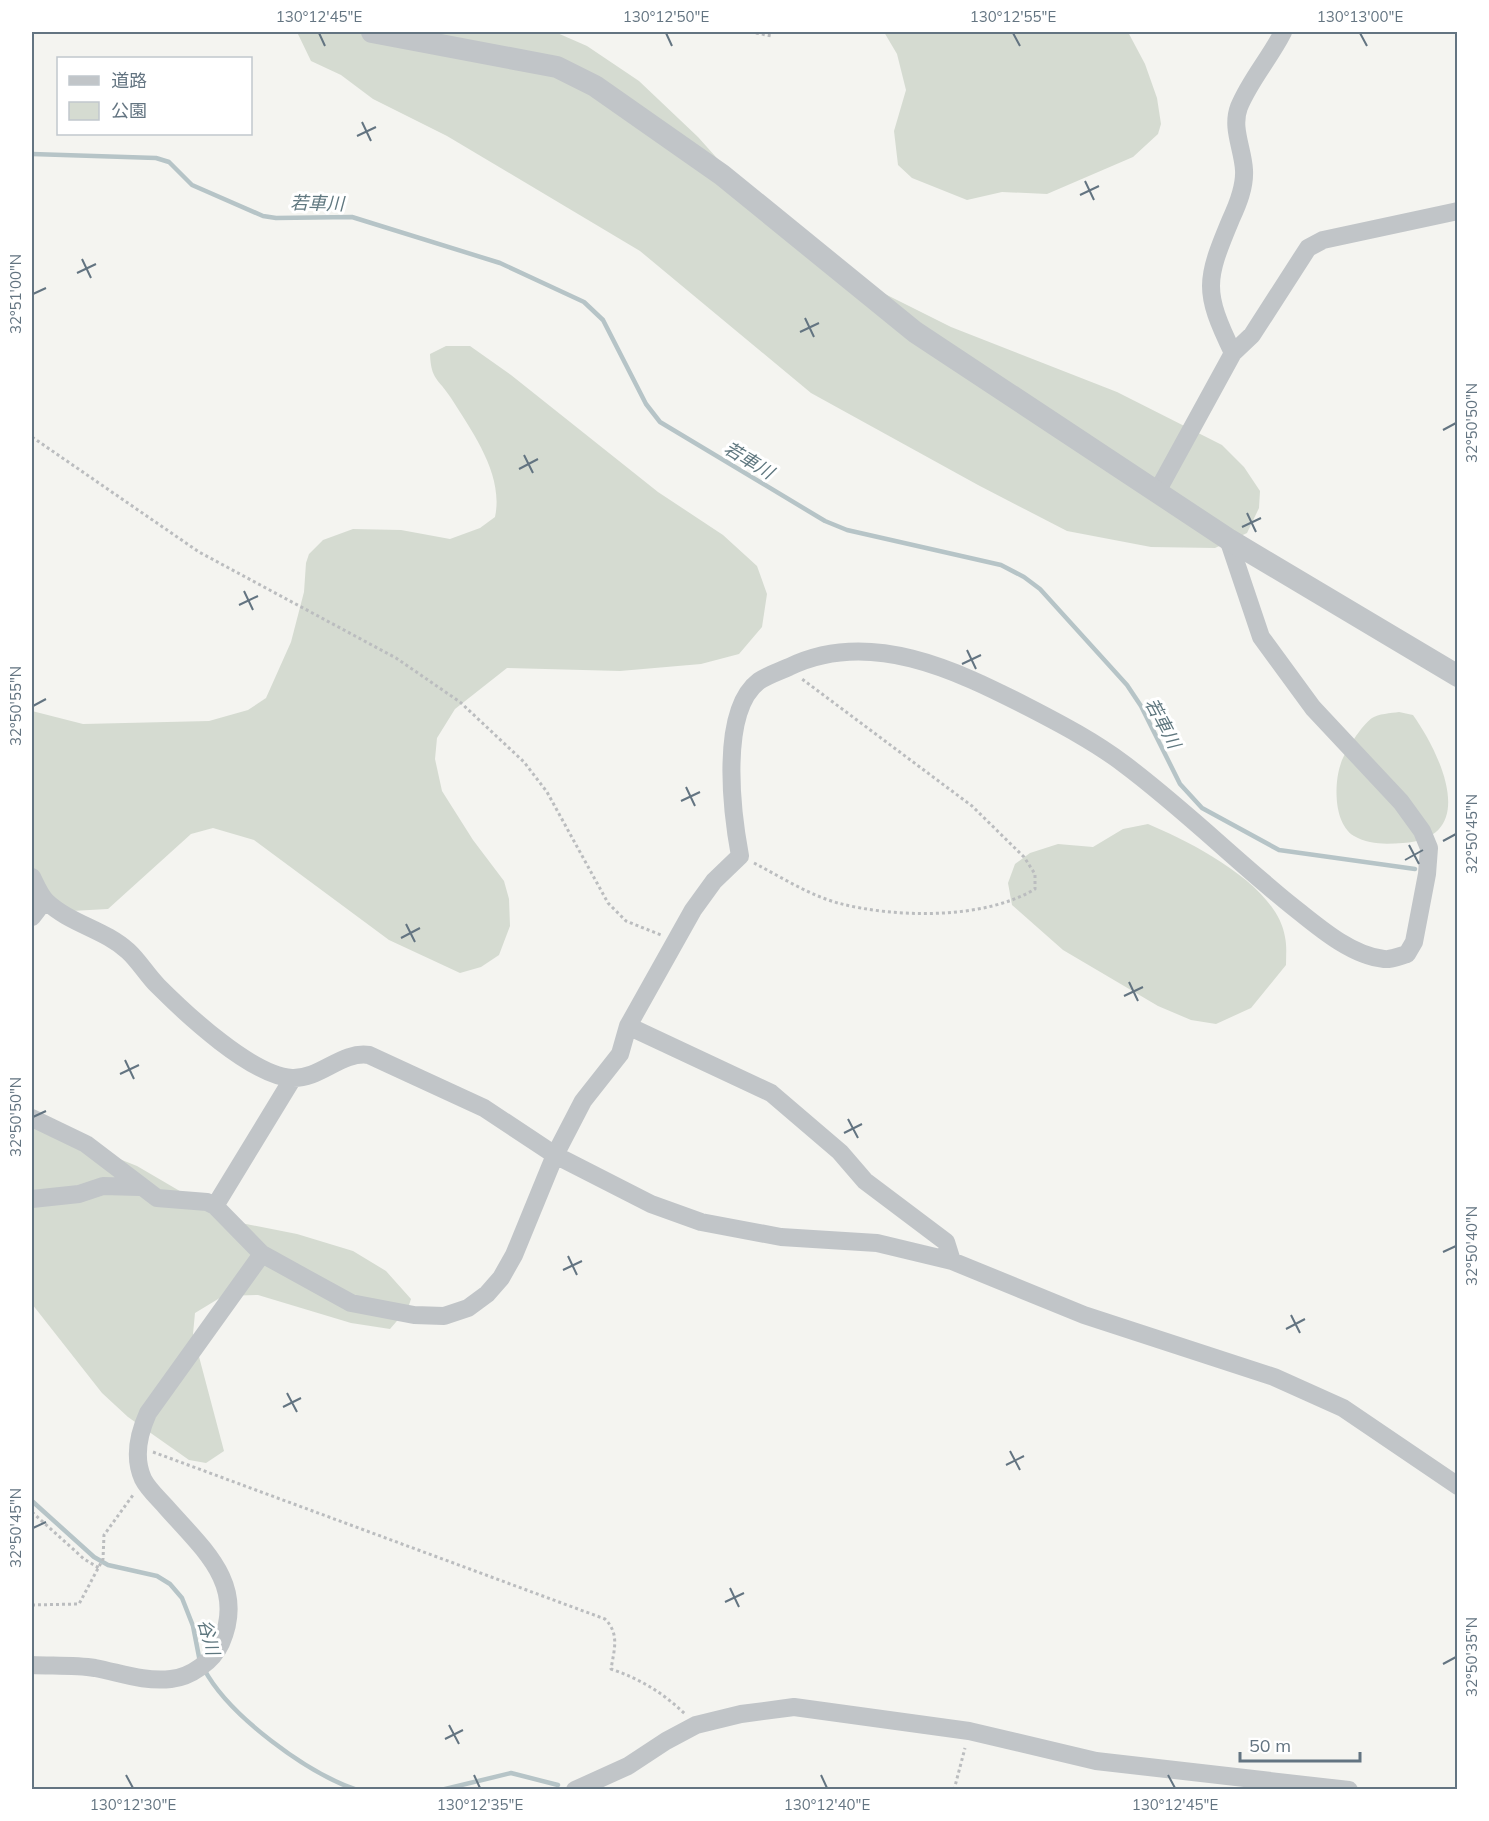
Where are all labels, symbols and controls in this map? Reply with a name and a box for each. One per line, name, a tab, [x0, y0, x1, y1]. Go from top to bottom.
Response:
text: 130°12'45"E	[276, 7, 362, 26]
text: 130°12'50"E	[623, 7, 709, 26]
text: 130°12'55"E	[970, 7, 1056, 26]
text: 130°13'00"E	[1317, 7, 1403, 26]
legend	[57, 57, 252, 135]
text: 道路	[111, 69, 147, 92]
text: 公園	[111, 99, 147, 122]
water label: 若車川	[290, 191, 346, 215]
text: 32°51'00"N	[6, 254, 25, 334]
text: 32°50'50"N	[1462, 383, 1481, 463]
water label: 若車川	[720, 436, 780, 485]
text: 32°50'55"N	[6, 666, 25, 746]
water label: 若車川	[1140, 694, 1187, 754]
text: 32°50'45"N	[1462, 794, 1481, 874]
text: 32°50'50"N	[6, 1077, 25, 1157]
text: 32°50'40"N	[1462, 1206, 1481, 1286]
text: 32°50'45"N	[6, 1488, 25, 1568]
water label: 谷川	[193, 1617, 225, 1659]
text: 32°50'35"N	[1462, 1617, 1481, 1697]
scale bar	[1240, 1725, 1360, 1763]
text: 50 m	[1249, 1734, 1291, 1757]
text: 130°12'30"E	[90, 1795, 176, 1814]
text: 130°12'35"E	[437, 1795, 523, 1814]
text: 130°12'40"E	[784, 1795, 870, 1814]
text: 130°12'45"E	[1132, 1795, 1218, 1814]

